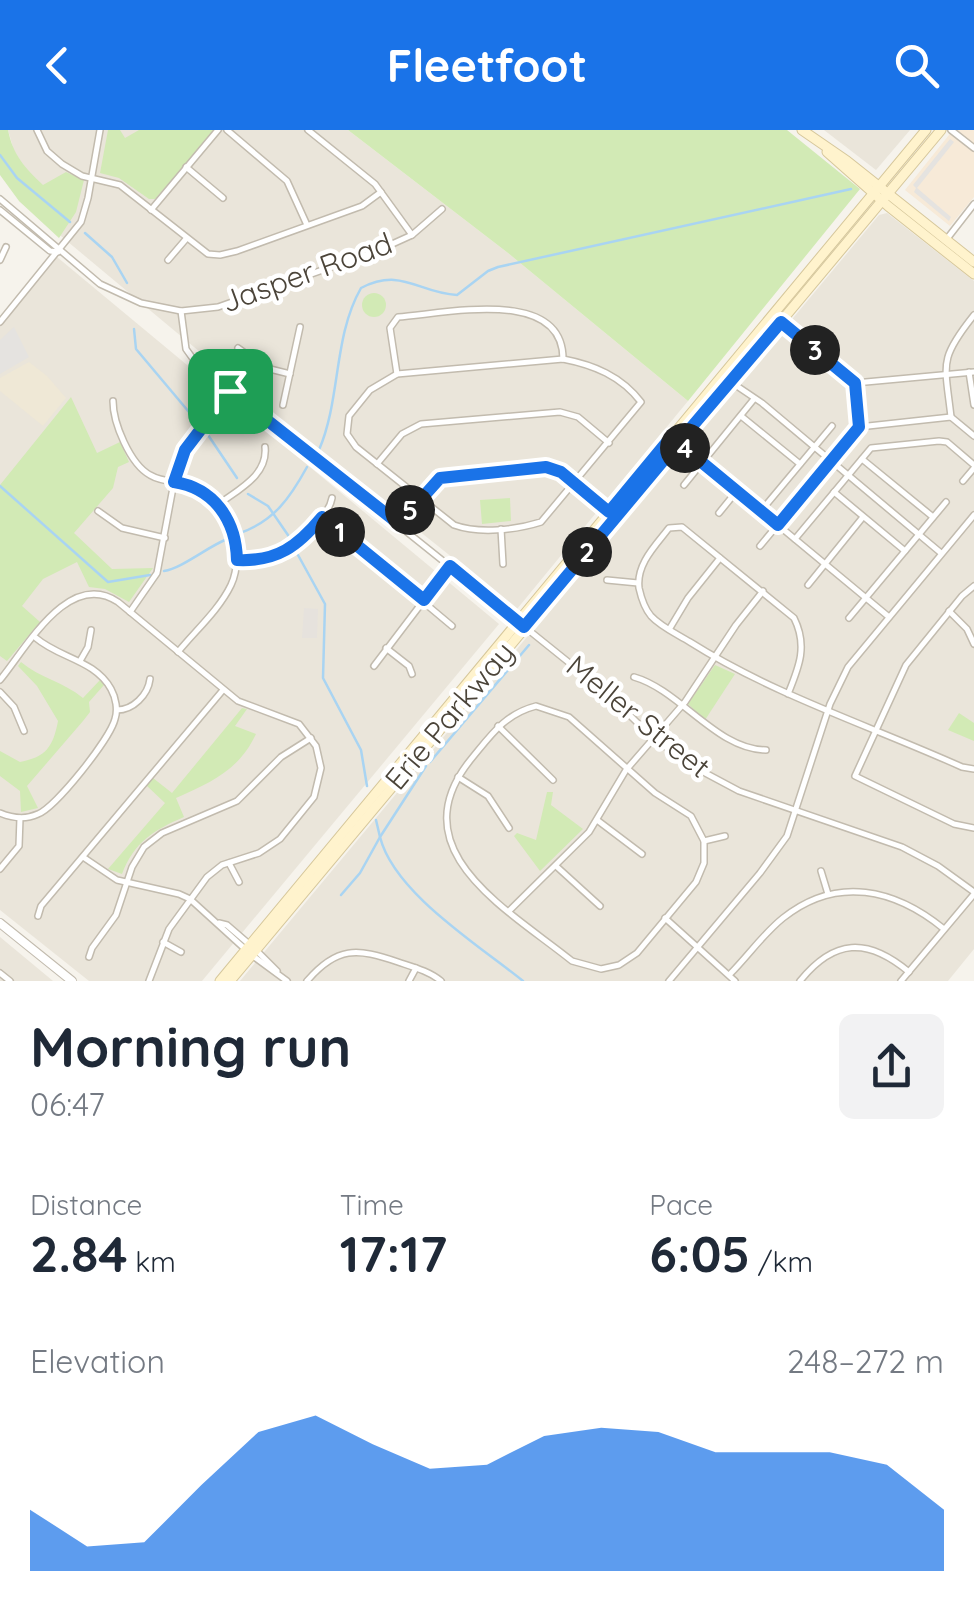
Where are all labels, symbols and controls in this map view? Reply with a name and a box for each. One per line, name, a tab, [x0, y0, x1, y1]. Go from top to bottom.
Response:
text: Fleetfoot	[387, 37, 587, 93]
icon: back	[30, 38, 85, 93]
icon: search	[889, 38, 944, 93]
street label: Jasper Road	[216, 224, 397, 320]
pin: 3	[790, 325, 840, 375]
text: 3	[807, 332, 823, 367]
pin	[188, 349, 273, 434]
icon: arrive	[203, 364, 258, 419]
pin: 4	[660, 423, 710, 473]
text: 4	[677, 430, 693, 465]
pin: 5	[385, 485, 435, 535]
text: 5	[402, 492, 418, 527]
pin: 1	[315, 507, 365, 557]
text: 1	[335, 514, 345, 549]
pin: 2	[562, 527, 612, 577]
text: 2	[579, 534, 595, 569]
street label: Erie Parkway	[376, 634, 522, 797]
street label: Meller Street	[559, 647, 718, 786]
text: Morning run	[30, 1012, 351, 1081]
button: share	[839, 1014, 944, 1119]
text: 06:47	[30, 1084, 105, 1124]
text: Distance	[30, 1187, 142, 1222]
text: Time	[340, 1187, 404, 1222]
text: Pace	[649, 1187, 713, 1222]
text: 2.84	[30, 1222, 128, 1285]
text: 17:17	[340, 1222, 447, 1285]
text: 6:05	[649, 1222, 750, 1285]
text: km	[128, 1244, 176, 1279]
text: /km	[750, 1244, 813, 1279]
text: Elevation	[30, 1341, 165, 1381]
text: 248–272 m	[787, 1341, 944, 1381]

